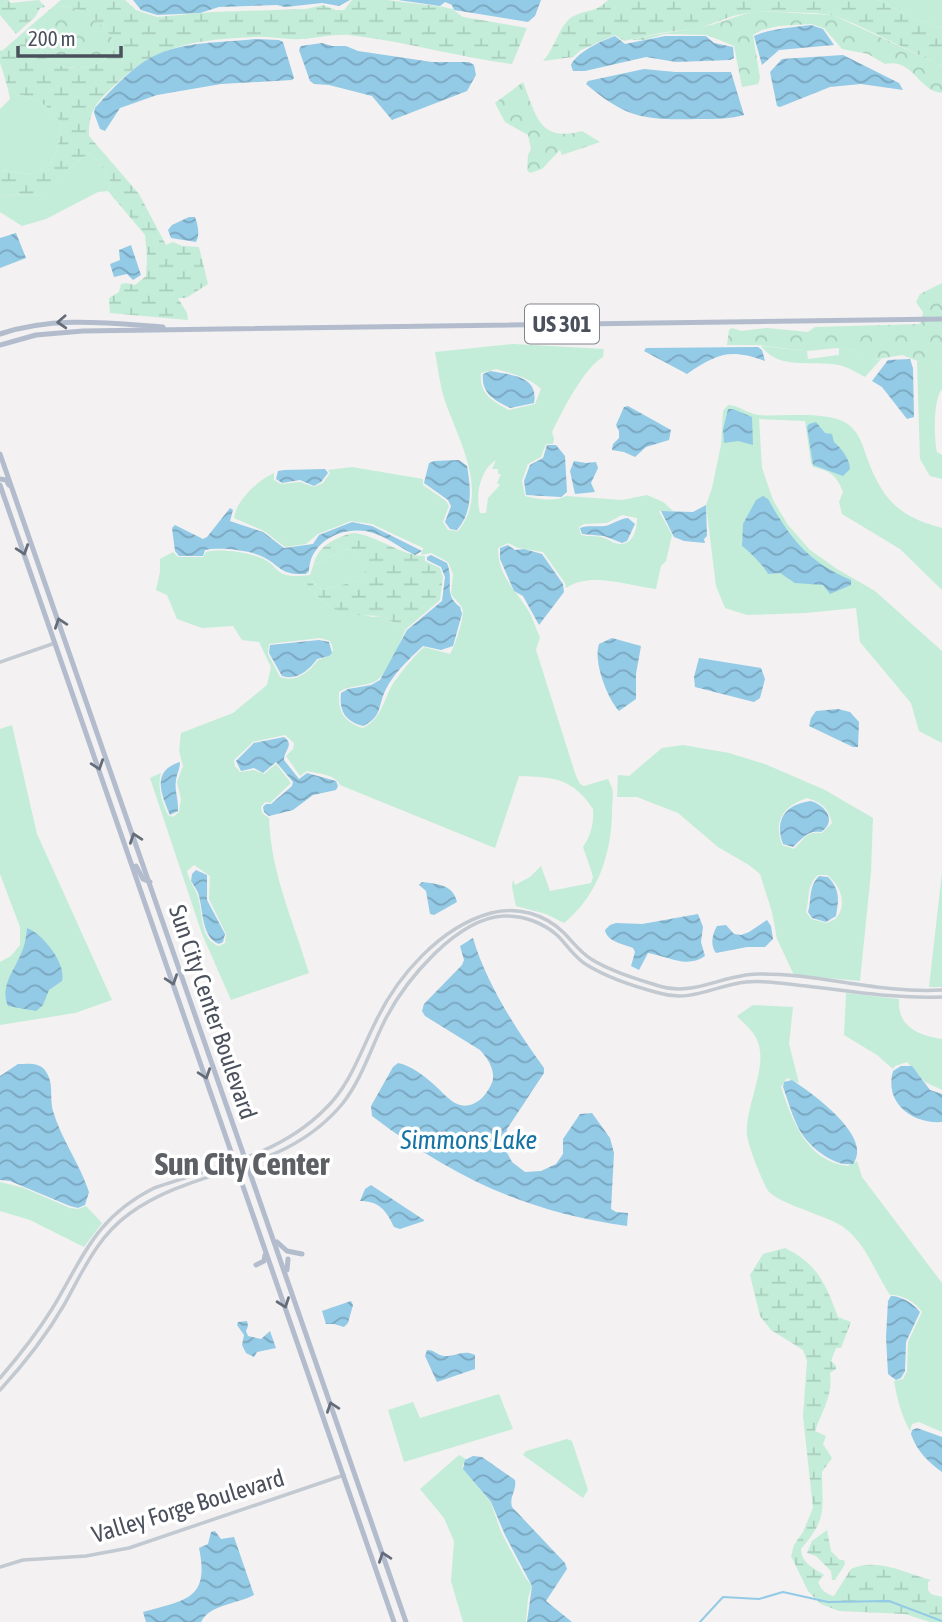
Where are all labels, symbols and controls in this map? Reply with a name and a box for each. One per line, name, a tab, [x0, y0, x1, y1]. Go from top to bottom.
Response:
scale bar	[18, 14, 121, 58]
text: 200 m	[28, 26, 76, 50]
road number: US 301	[525, 304, 599, 344]
one-way arrow	[56, 314, 67, 329]
one-way arrow	[15, 543, 29, 555]
one-way arrow	[54, 618, 68, 630]
one-way arrow	[90, 758, 104, 770]
one-way arrow	[129, 833, 143, 845]
street label: Sun City Center Boulevard	[164, 901, 262, 1123]
one-way arrow	[164, 973, 178, 985]
one-way arrow	[197, 1068, 211, 1080]
water label: Simmons Lake	[400, 1125, 537, 1155]
district label: Sun City Center	[155, 1145, 330, 1182]
one-way arrow	[276, 1296, 290, 1308]
one-way arrow	[326, 1402, 340, 1414]
street label: Valley Forge Boulevard	[89, 1464, 287, 1548]
one-way arrow	[378, 1552, 392, 1564]

